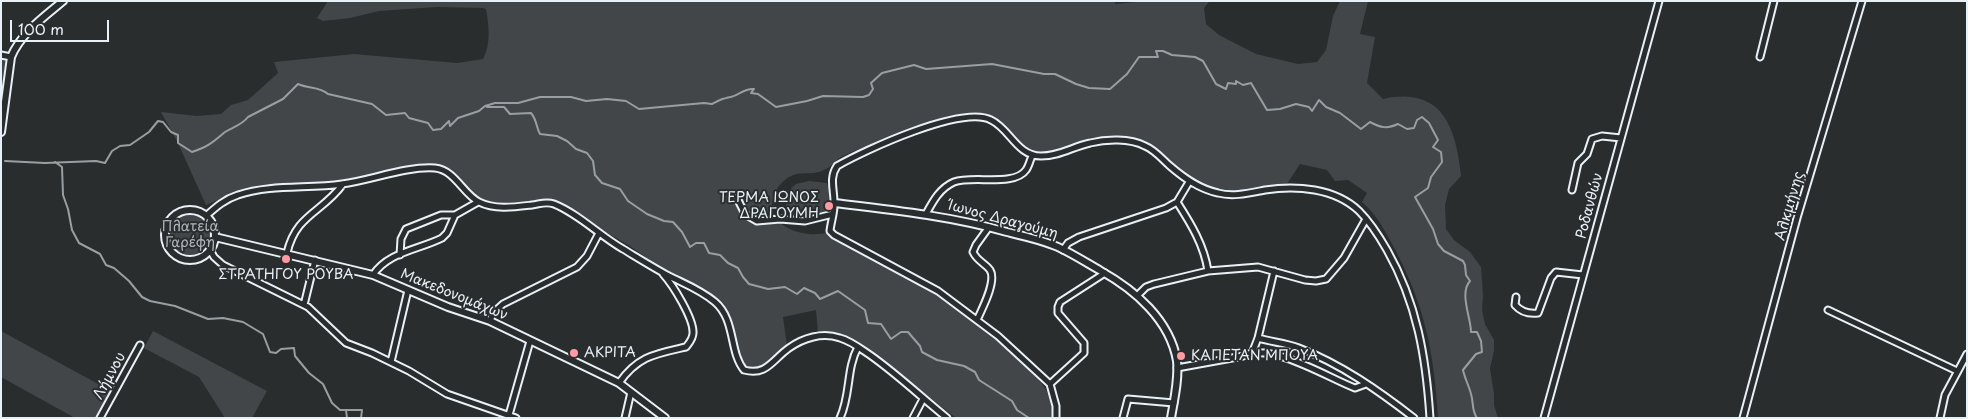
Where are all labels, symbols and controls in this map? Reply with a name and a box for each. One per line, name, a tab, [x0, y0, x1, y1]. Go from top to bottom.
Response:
scale bar	[12, 10, 111, 42]
text: 100 m	[18, 17, 64, 40]
street label: Αλκμήνης	[1772, 170, 1808, 242]
street label: Ροδανθών	[1573, 171, 1607, 241]
place label: ΤΕΡΜΑ ΙΩΝΟΣ ΔΡΑΓΟΥΜΗ	[719, 190, 819, 222]
street label: Ίωνος Δραγούμη	[946, 197, 1060, 243]
marker: ΤΕΡΜΑ ΙΩΝΟΣ ΔΡΑΓΟΥΜΗ	[823, 200, 835, 212]
park label: Πλατεία Γαρέφη	[161, 219, 219, 252]
marker: ΣΤΡΑΤΗΓΟΥ ΡΟΥΒΑ	[280, 253, 292, 265]
street label: Μακεδονομάχων	[398, 266, 510, 324]
place label: ΣΤΡΑΤΗΓΟΥ ΡΟΥΒΑ	[218, 267, 354, 283]
place label: ΑΚΡΙΤΑ	[584, 345, 636, 361]
marker: ΑΚΡΙΤΑ	[568, 347, 580, 359]
place label: ΚΑΠΕΤΑΝ ΜΠΟΥΑ	[1191, 348, 1318, 364]
street label: Λήμνου	[90, 350, 130, 402]
marker: ΚΑΠΕΤΑΝ ΜΠΟΥΑ	[1175, 350, 1187, 362]

